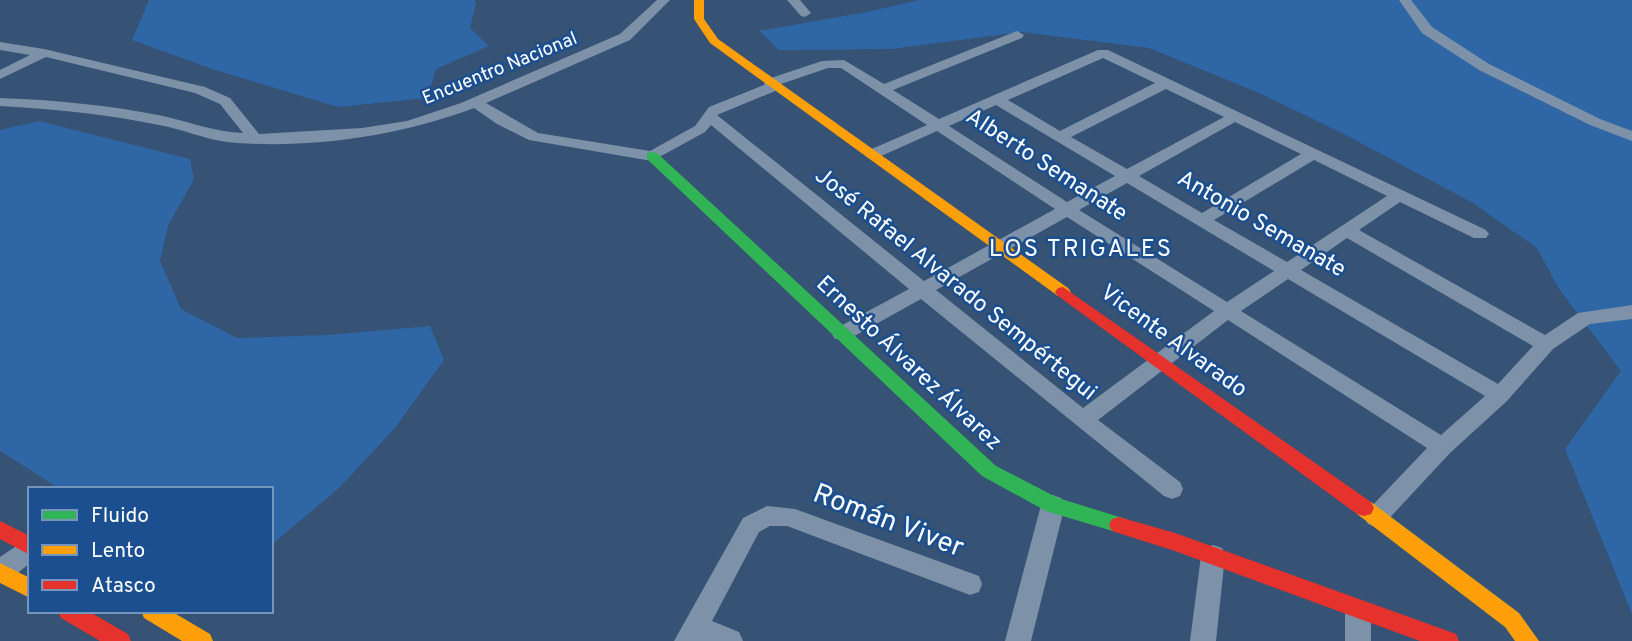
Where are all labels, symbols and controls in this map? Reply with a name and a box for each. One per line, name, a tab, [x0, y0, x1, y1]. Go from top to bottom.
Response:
street label: Encuentro Nacional	[419, 27, 581, 111]
street label: Alberto Semanate	[960, 103, 1132, 229]
street label: José Rafael Alvarado Sempértegui	[808, 162, 1102, 408]
street label: Antonio Semanate	[1171, 165, 1351, 285]
district label: LOS TRIGALES	[989, 235, 1173, 265]
street label: Ernesto Álvarez Álvarez	[809, 270, 1008, 458]
street label: Vicente Alvarado	[1094, 279, 1252, 405]
street label: Román Viver	[807, 477, 969, 567]
legend	[28, 487, 273, 613]
text: Fluido	[91, 503, 149, 530]
text: Lento	[91, 538, 145, 565]
text: Atasco	[91, 573, 156, 600]

